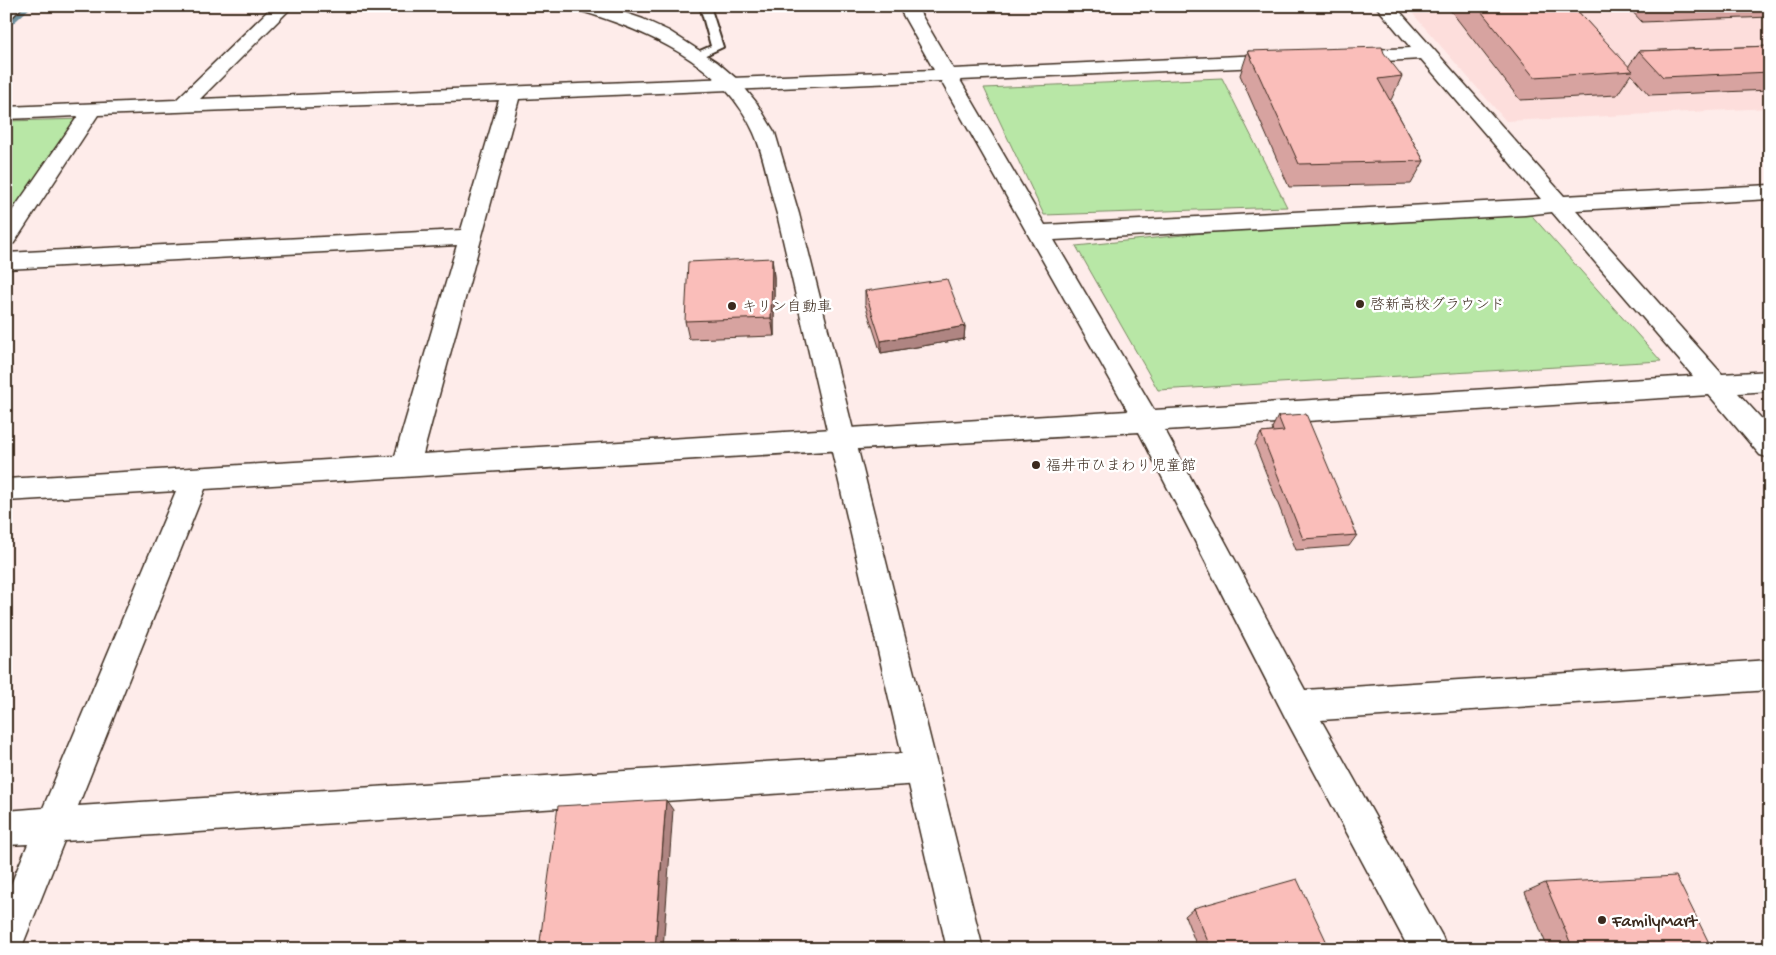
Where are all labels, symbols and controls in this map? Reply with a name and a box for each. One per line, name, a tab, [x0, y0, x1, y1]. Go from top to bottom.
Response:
place label: 啓新高校グラウンド	[1370, 296, 1505, 315]
place label: キリン自動車	[742, 298, 832, 317]
marker: 啓新高校グラウンド	[1354, 298, 1366, 310]
marker: キリン自動車	[726, 300, 738, 312]
place label: 福井市ひまわり児童館	[1046, 457, 1196, 476]
marker: 福井市ひまわり児童館	[1030, 459, 1042, 471]
place label: FamilyMart	[1611, 912, 1699, 933]
marker: FamilyMart	[1596, 914, 1608, 926]

